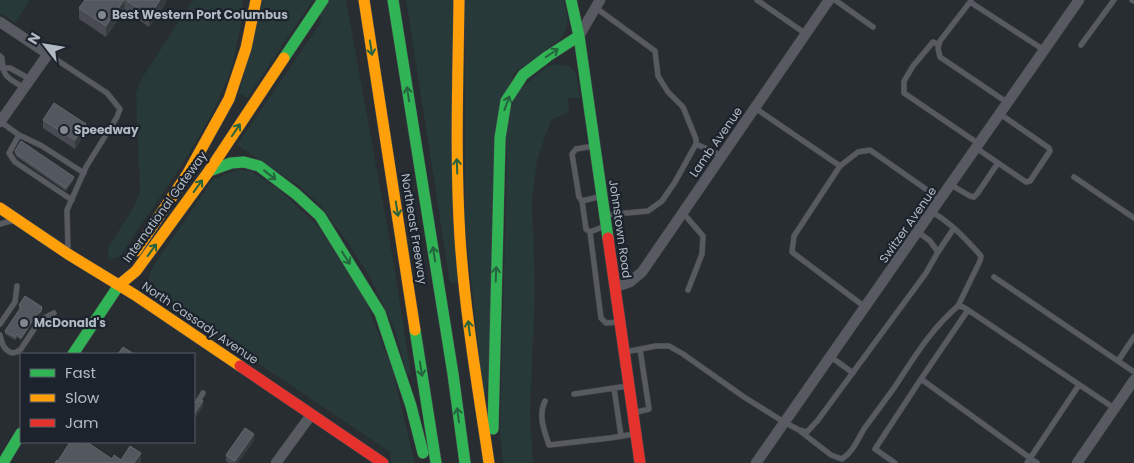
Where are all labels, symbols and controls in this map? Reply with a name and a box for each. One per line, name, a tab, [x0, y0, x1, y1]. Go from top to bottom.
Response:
place label: Best Western Port Columbus	[112, 6, 288, 23]
marker: Best Western Port Columbus	[96, 9, 108, 21]
north arrow	[20, 20, 70, 70]
text: N	[23, 29, 45, 48]
one-way arrow	[366, 40, 376, 56]
one-way arrow	[545, 48, 559, 58]
one-way arrow	[402, 86, 412, 102]
one-way arrow	[503, 95, 513, 111]
street label: Lamb Avenue	[685, 103, 746, 180]
place label: Speedway	[74, 121, 139, 138]
one-way arrow	[231, 123, 241, 137]
marker: Speedway	[58, 124, 70, 136]
street label: International Gateway	[118, 147, 211, 266]
one-way arrow	[452, 159, 462, 175]
one-way arrow	[263, 169, 276, 180]
street label: Northeast Freeway	[397, 172, 432, 286]
street label: Johnstown Road	[605, 178, 636, 279]
one-way arrow	[193, 179, 203, 193]
street label: Switzer Avenue	[875, 183, 940, 266]
one-way arrow	[392, 200, 402, 216]
one-way arrow	[147, 243, 157, 257]
one-way arrow	[428, 246, 438, 262]
one-way arrow	[341, 250, 351, 264]
one-way arrow	[491, 267, 501, 283]
street label: North Cassady Avenue	[139, 277, 262, 368]
place label: McDonald's	[34, 314, 106, 331]
marker: McDonald's	[18, 317, 30, 329]
one-way arrow	[464, 321, 474, 337]
legend	[20, 353, 195, 443]
one-way arrow	[417, 361, 427, 377]
text: Fast	[65, 362, 96, 383]
text: Slow	[65, 387, 100, 408]
one-way arrow	[453, 407, 463, 423]
text: Jam	[65, 412, 99, 433]

